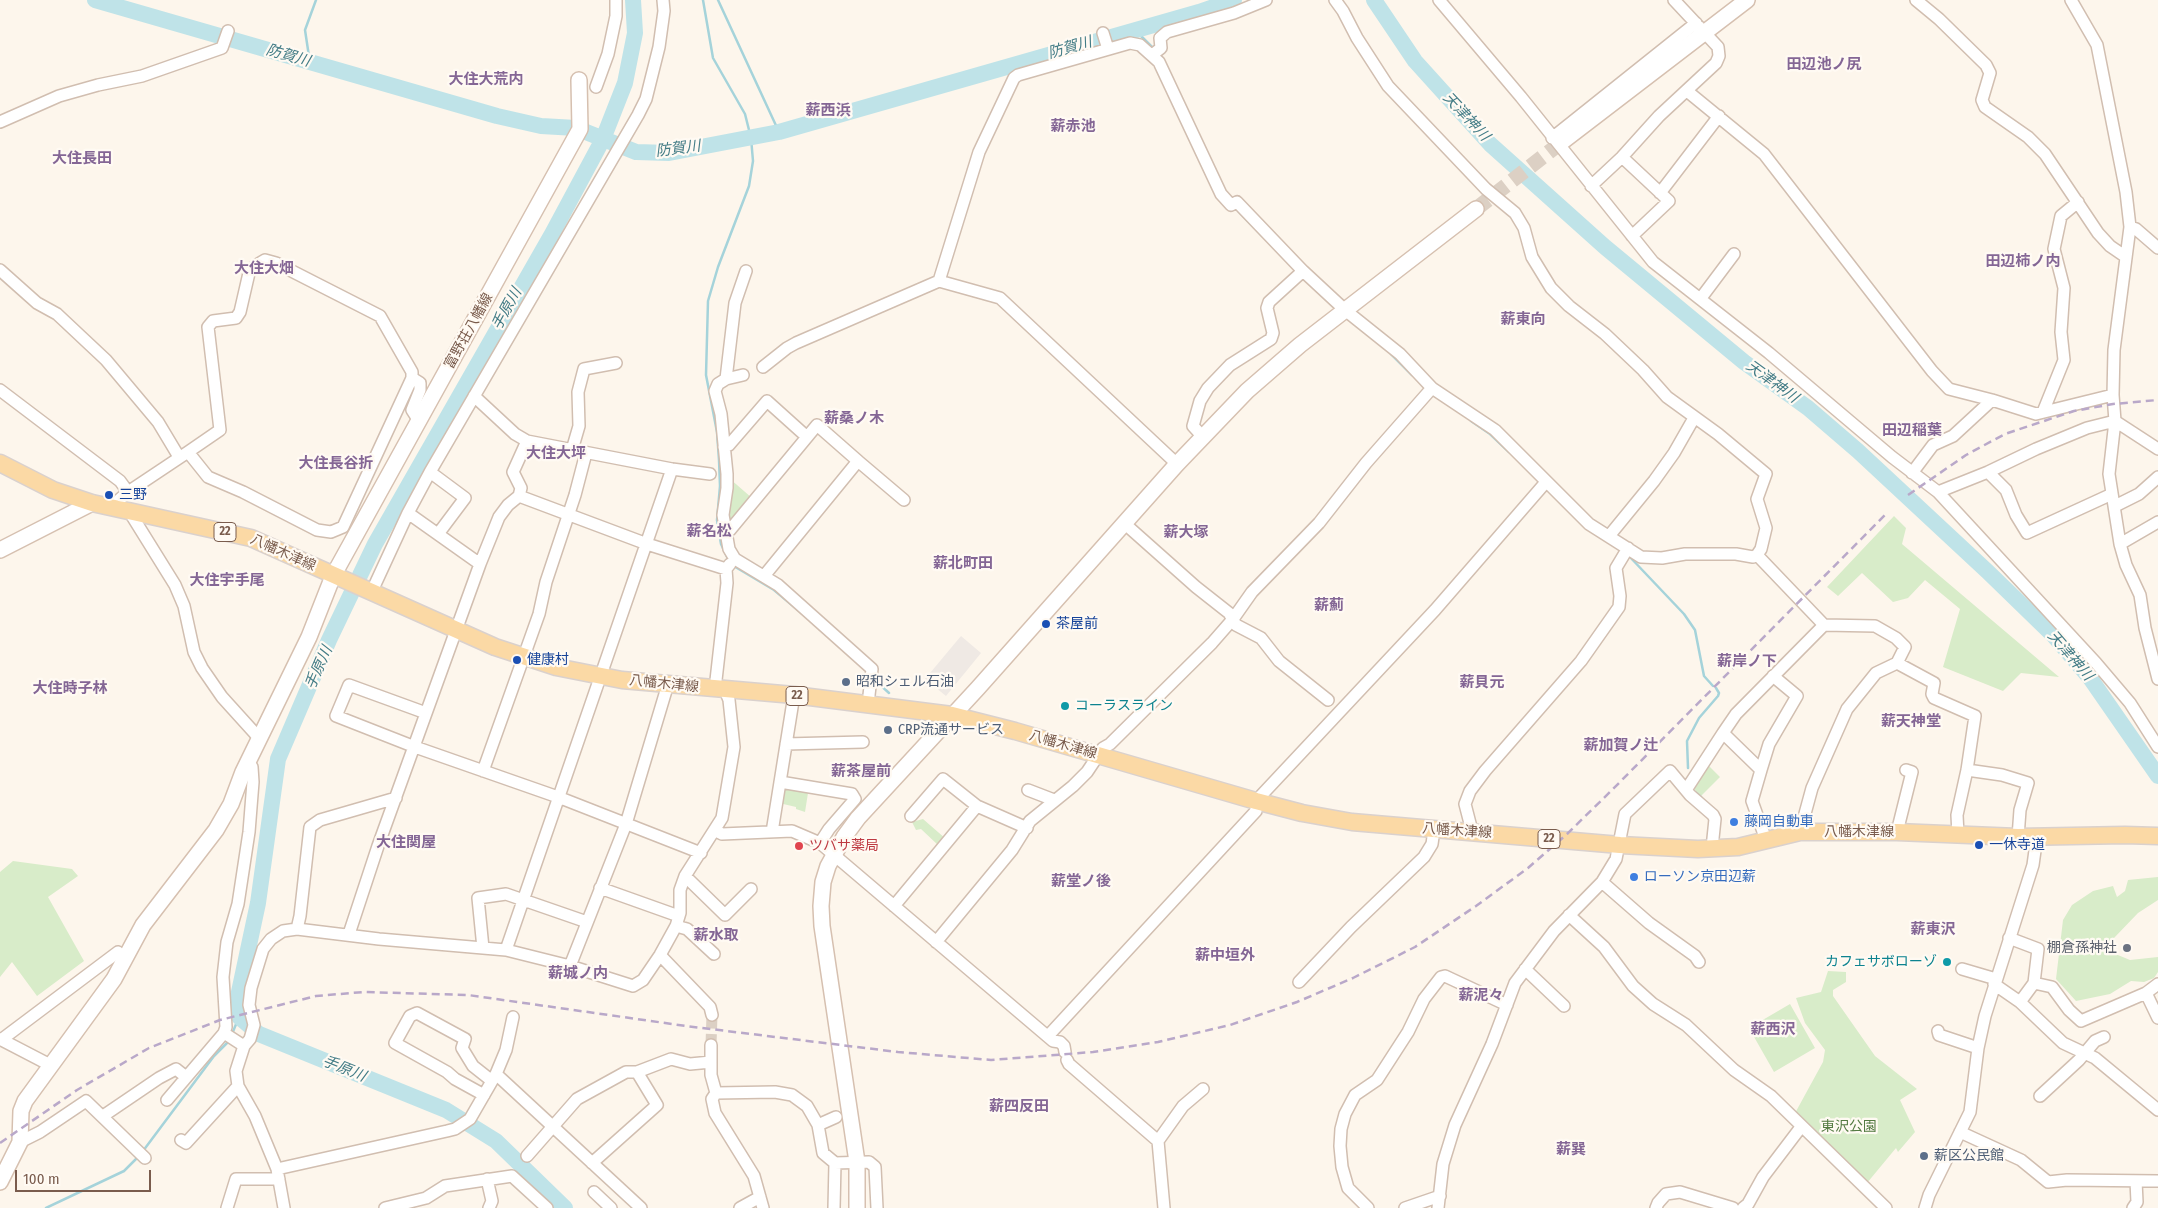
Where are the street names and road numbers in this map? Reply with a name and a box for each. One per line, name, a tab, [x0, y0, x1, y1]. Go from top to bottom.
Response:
street label: 富野荘八幡線	[441, 290, 497, 372]
road number: 22	[214, 522, 236, 542]
street label: 八幡木津線	[248, 531, 318, 575]
street label: 八幡木津線	[628, 672, 700, 696]
road number: 22	[786, 686, 808, 706]
street label: 八幡木津線	[1027, 727, 1099, 763]
street label: 八幡木津線	[1421, 820, 1493, 842]
street label: 八幡木津線	[1824, 824, 1894, 840]
road number: 22	[1538, 830, 1560, 849]

